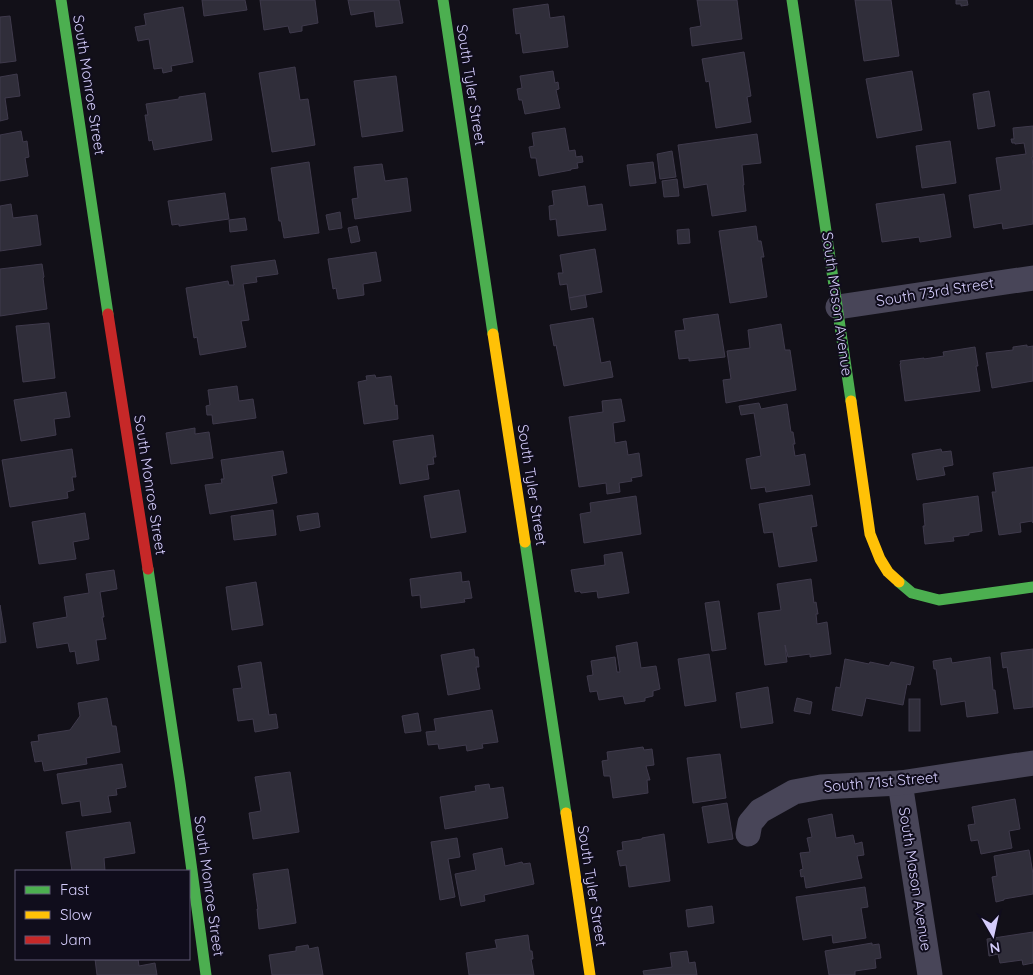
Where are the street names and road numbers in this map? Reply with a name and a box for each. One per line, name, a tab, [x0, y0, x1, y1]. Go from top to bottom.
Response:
street label: South Monroe Street	[69, 13, 110, 157]
street label: South Tyler Street	[453, 23, 490, 147]
street label: South Mason Avenue	[818, 231, 857, 377]
street label: South 73rd Street	[875, 273, 995, 310]
street label: South Monroe Street	[130, 413, 171, 557]
street label: South Tyler Street	[514, 423, 551, 547]
street label: South 71st Street	[823, 767, 939, 796]
street label: South Mason Avenue	[895, 806, 936, 952]
street label: South Monroe Street	[190, 814, 229, 958]
street label: South Tyler Street	[574, 824, 611, 948]

